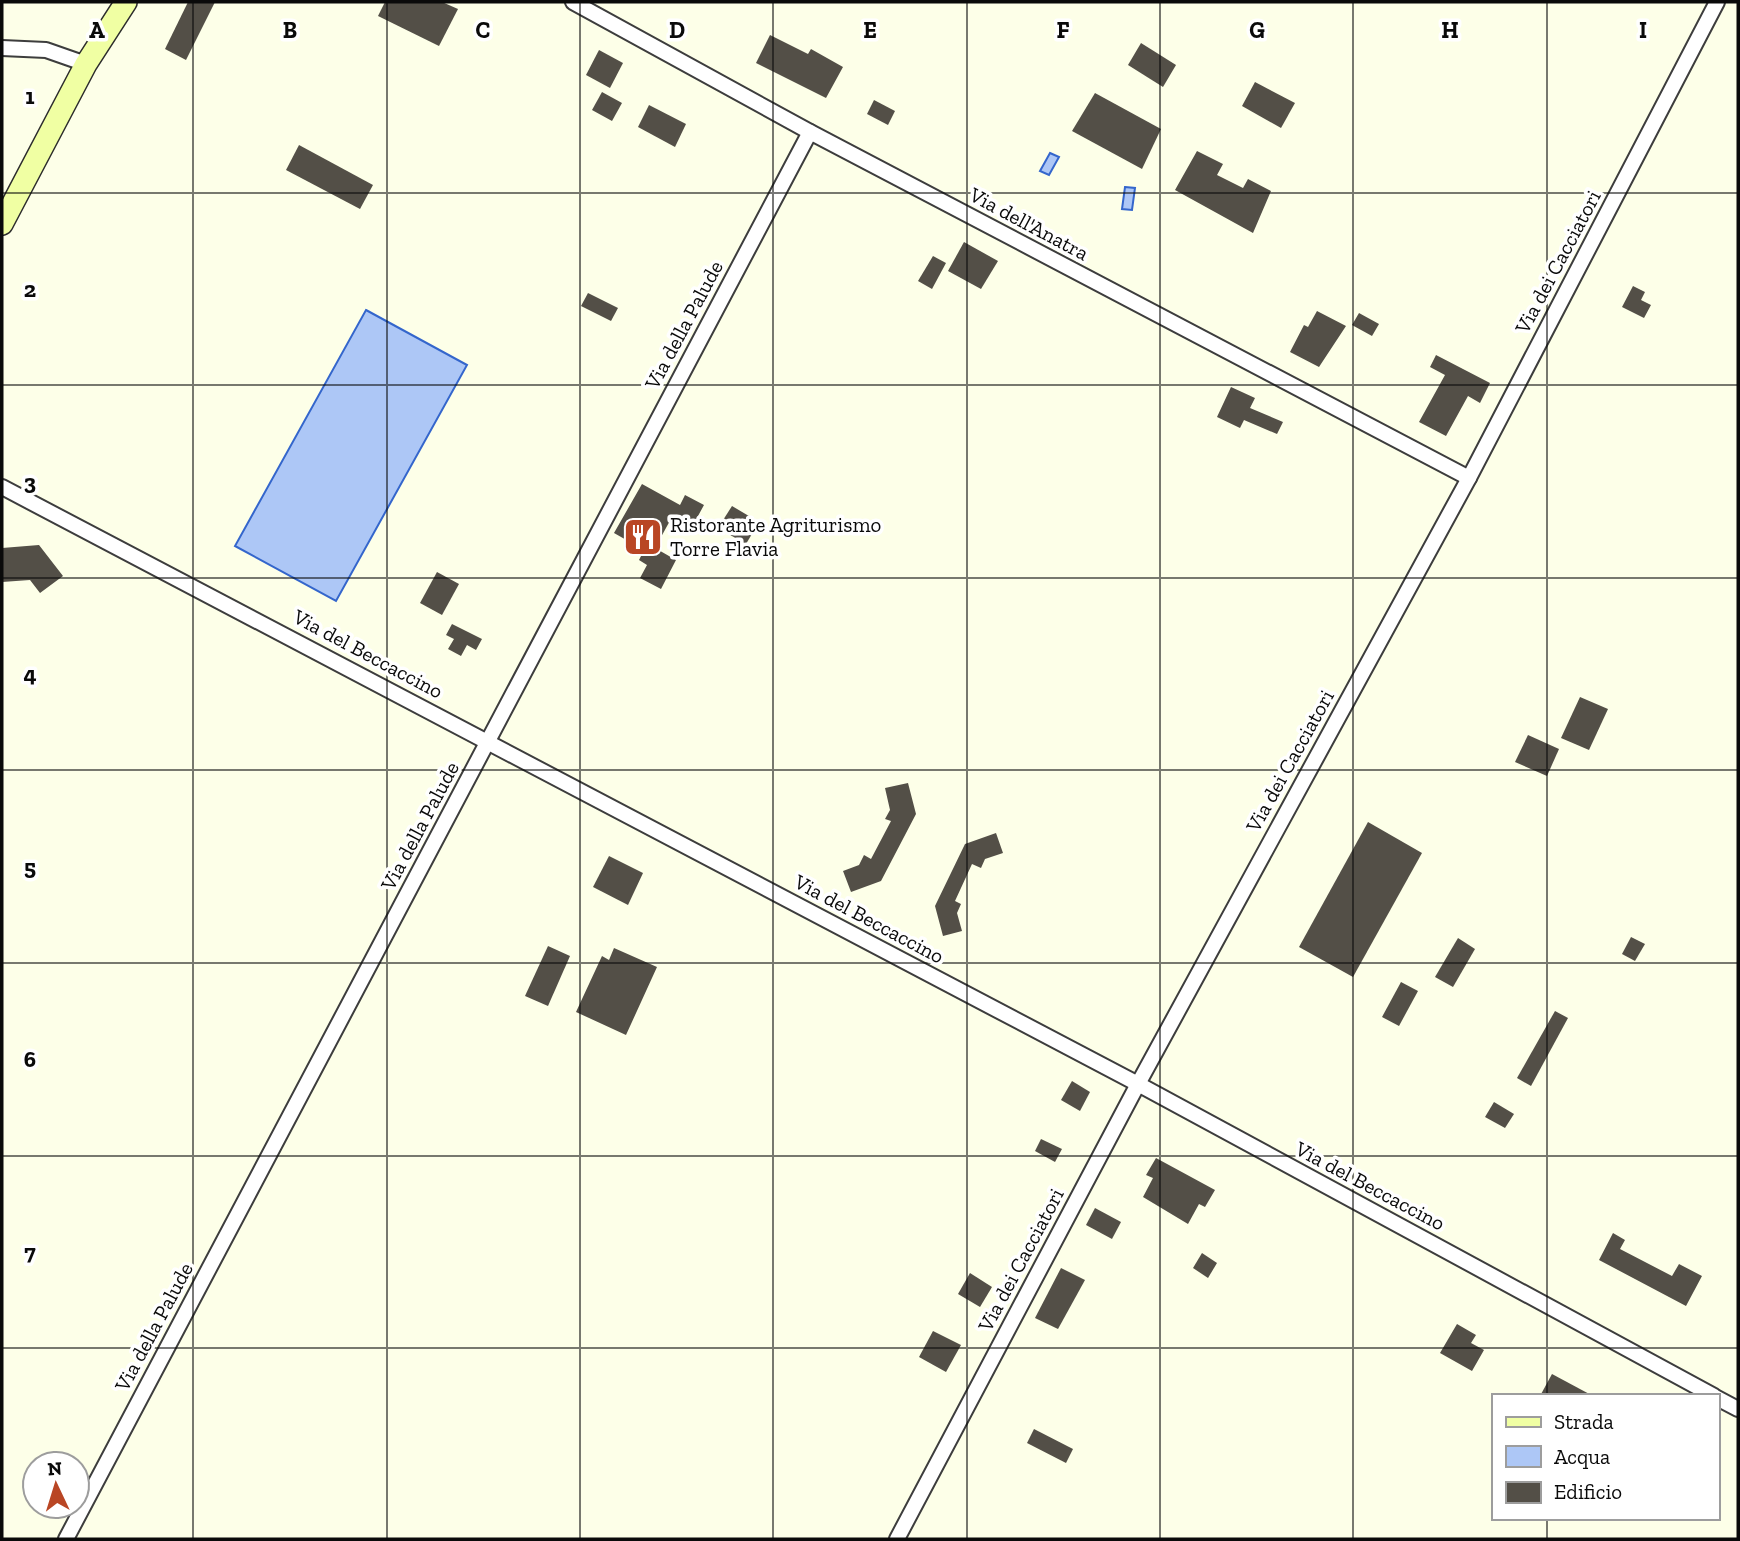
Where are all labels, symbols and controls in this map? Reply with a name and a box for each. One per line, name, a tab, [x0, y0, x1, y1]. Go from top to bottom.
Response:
text: A	[89, 16, 105, 44]
text: B	[283, 16, 297, 44]
text: C	[476, 16, 490, 44]
text: D	[669, 16, 685, 44]
text: E	[863, 16, 877, 44]
text: F	[1056, 16, 1070, 44]
text: G	[1249, 16, 1265, 44]
text: H	[1441, 16, 1459, 44]
text: I	[1639, 16, 1647, 44]
text: 1	[25, 82, 35, 110]
street label: Via dell'Anatra	[964, 181, 1093, 265]
street label: Via dei Cacciatori	[1509, 186, 1606, 338]
street label: Via della Palude	[639, 256, 728, 394]
text: 2	[24, 275, 36, 303]
text: 3	[24, 468, 36, 496]
place label: Ristorante Agriturismo Torre Flavia	[670, 512, 881, 561]
restaurant icon: Ristorante Agriturismo Torre Flavia	[622, 516, 664, 558]
street label: Via del Beccaccino	[288, 603, 447, 704]
text: 4	[23, 660, 37, 688]
street label: Via dei Cacciatori	[1240, 685, 1339, 837]
street label: Via della Palude	[375, 757, 464, 895]
text: 5	[24, 853, 36, 881]
street label: Via del Beccaccino	[789, 868, 948, 969]
text: 6	[24, 1045, 36, 1073]
street label: Via del Beccaccino	[1290, 1135, 1449, 1236]
street label: Via dei Cacciatori	[972, 1184, 1069, 1336]
text: 7	[24, 1238, 36, 1266]
street label: Via della Palude	[109, 1258, 198, 1396]
legend	[1492, 1394, 1719, 1520]
text: Strada	[1554, 1409, 1614, 1434]
text: Acqua	[1554, 1444, 1610, 1469]
north arrow	[21, 1450, 91, 1520]
text: N	[47, 1457, 63, 1481]
text: Edificio	[1554, 1479, 1622, 1504]

